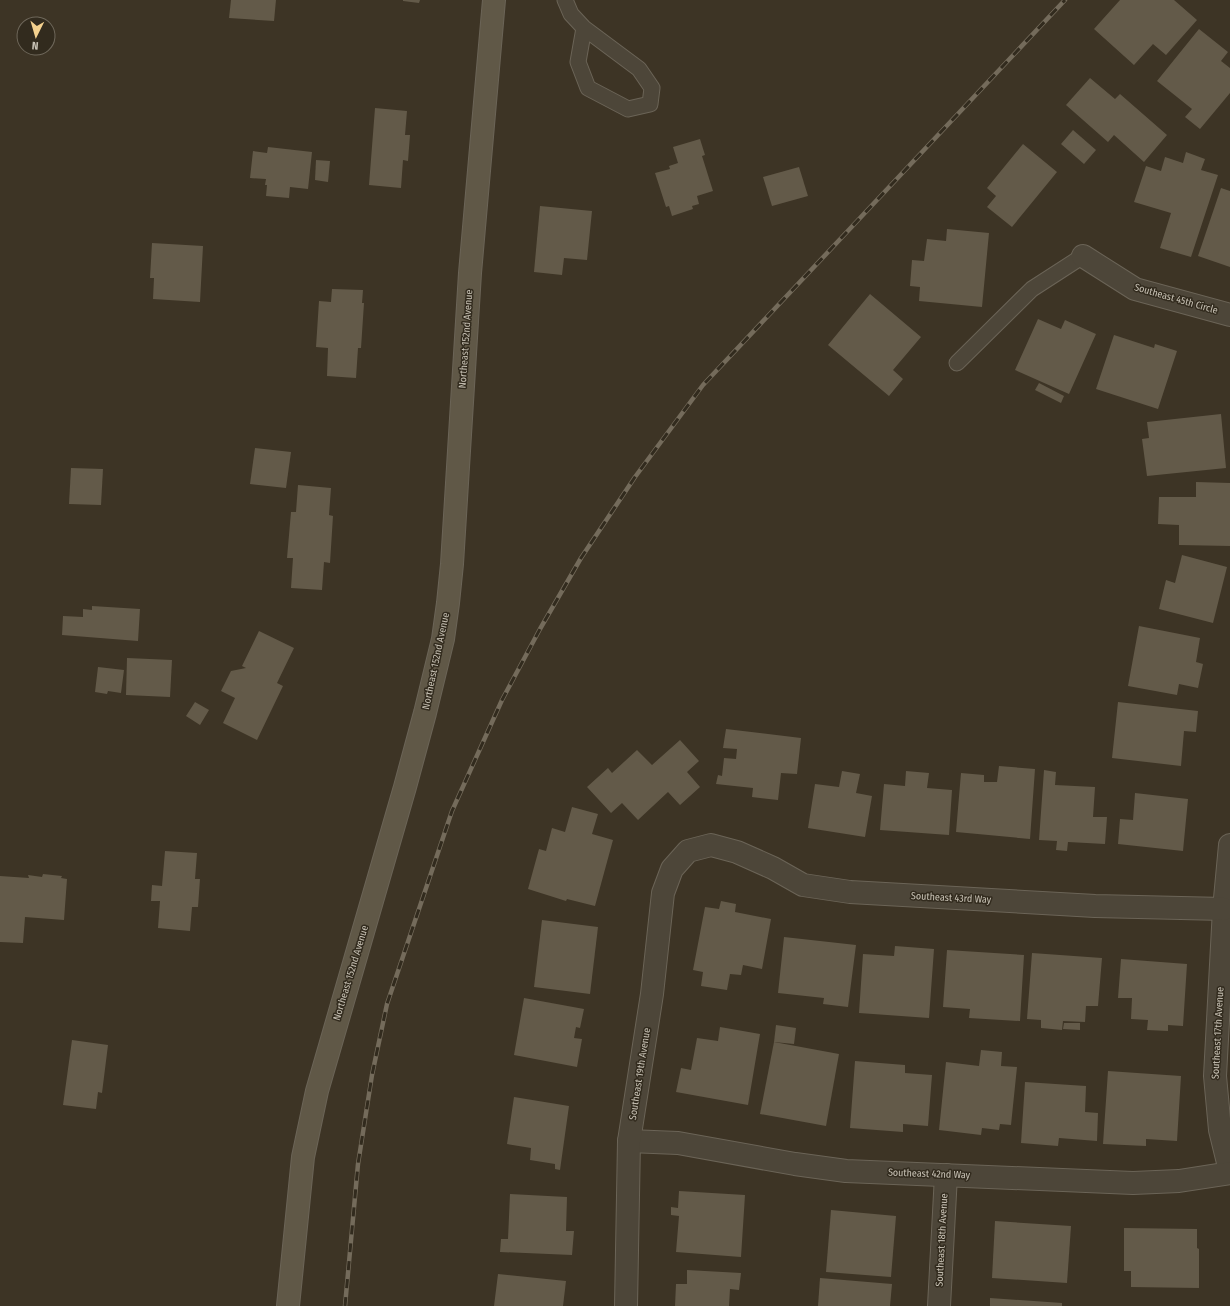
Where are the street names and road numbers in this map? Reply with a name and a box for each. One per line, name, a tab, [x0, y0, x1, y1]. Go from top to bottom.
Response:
street label: Southeast 45th Circle	[1133, 281, 1219, 317]
street label: Northeast 152nd Avenue	[457, 289, 475, 389]
street label: Northeast 152nd Avenue	[420, 611, 452, 711]
street label: Southeast 43rd Way	[911, 890, 992, 906]
street label: Northeast 152nd Avenue	[331, 924, 371, 1022]
street label: Southeast 17th Avenue	[1210, 986, 1226, 1079]
street label: Southeast 19th Avenue	[627, 1027, 653, 1121]
street label: Southeast 42nd Way	[888, 1167, 971, 1181]
street label: Southeast 18th Avenue	[934, 1193, 950, 1287]

